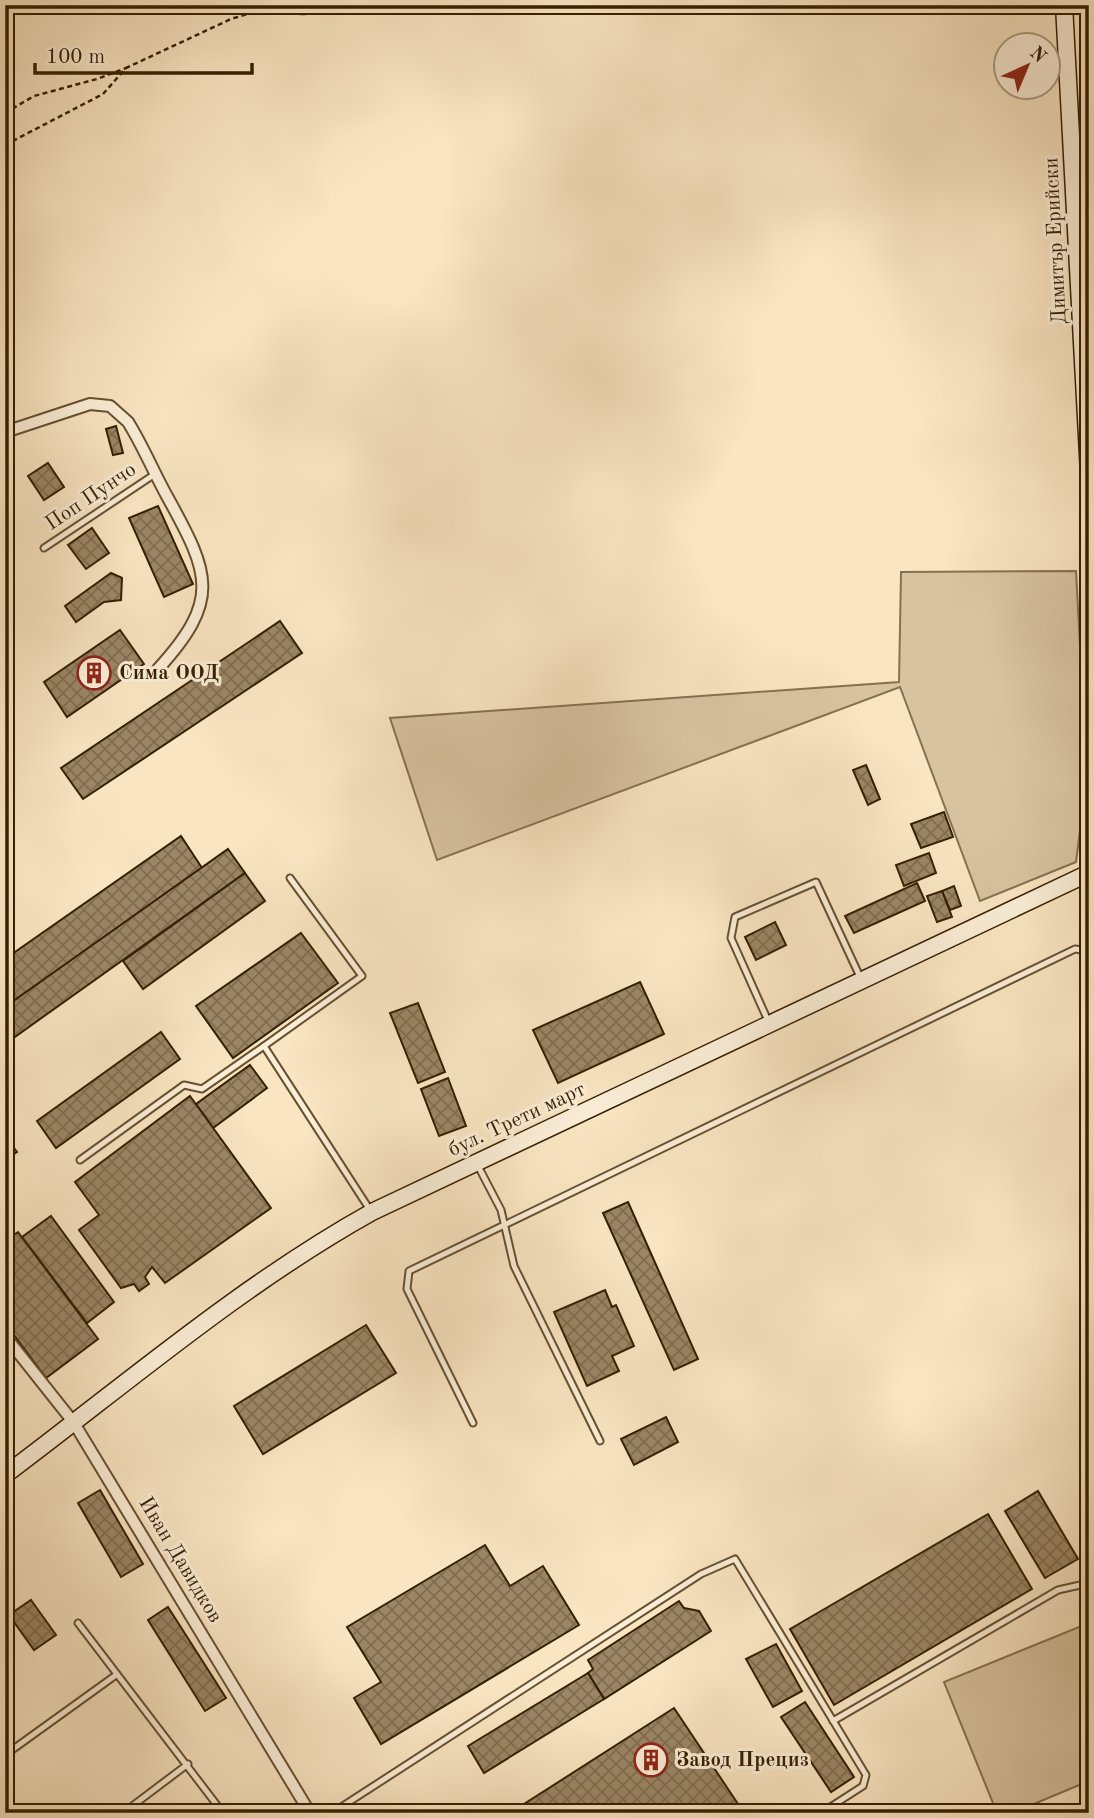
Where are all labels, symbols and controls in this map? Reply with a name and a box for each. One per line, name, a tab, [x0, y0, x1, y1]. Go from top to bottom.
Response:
scale bar	[35, 32, 252, 76]
north arrow	[992, 32, 1062, 102]
text: N	[1025, 44, 1049, 68]
text: 100 m	[46, 47, 105, 68]
street label: Димитър Ерийски	[1041, 157, 1071, 325]
street label: Поп Пунчо	[42, 459, 140, 535]
building icon: Сима ООД	[75, 654, 113, 692]
place label: Сима ООД	[119, 663, 219, 684]
street label: бул. Трети март	[445, 1079, 589, 1161]
street label: Иван Давидков	[134, 1493, 226, 1627]
building icon: Завод Прециз	[632, 1741, 670, 1779]
place label: Завод Прециз	[676, 1750, 809, 1771]

